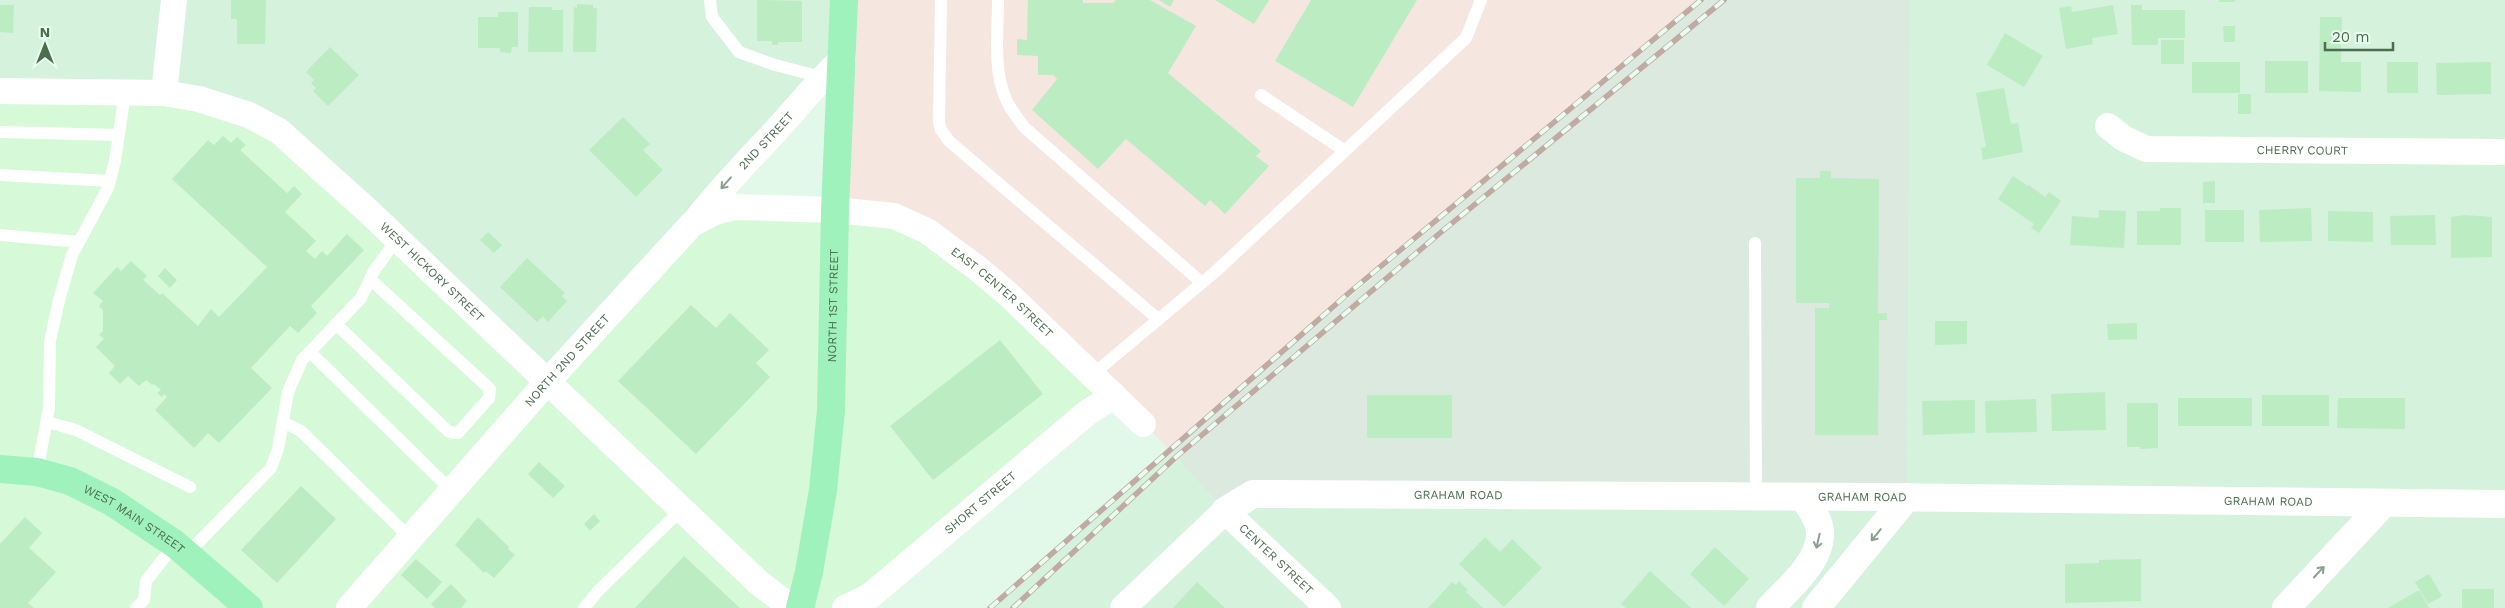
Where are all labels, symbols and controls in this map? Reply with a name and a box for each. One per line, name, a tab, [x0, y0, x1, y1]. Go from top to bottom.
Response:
north arrow	[20, 20, 70, 70]
scale bar	[2325, 20, 2392, 52]
text: N	[40, 24, 50, 40]
text: 20 m	[2332, 28, 2370, 46]
street label: 2ND STREET	[736, 109, 796, 172]
street label: CHERRY COURT	[2256, 143, 2348, 158]
one-way arrow	[720, 176, 732, 189]
street label: WEST HICKORY STREET	[377, 219, 487, 325]
street label: EAST CENTER STREET	[948, 244, 1056, 340]
street label: NORTH 1ST STREET	[825, 249, 841, 363]
street label: NORTH 2ND STREET	[522, 312, 613, 409]
street label: SHORT STREET	[942, 469, 1019, 537]
street label: WEST MAIN STREET	[81, 482, 188, 556]
street label: GRAHAM ROAD	[1414, 488, 1503, 502]
street label: GRAHAM ROAD	[1818, 490, 1907, 504]
street label: GRAHAM ROAD	[2224, 494, 2313, 509]
street label: CENTER STREET	[1236, 521, 1316, 597]
one-way arrow	[1871, 528, 1882, 541]
one-way arrow	[1812, 532, 1822, 548]
one-way arrow	[2313, 566, 2325, 579]

